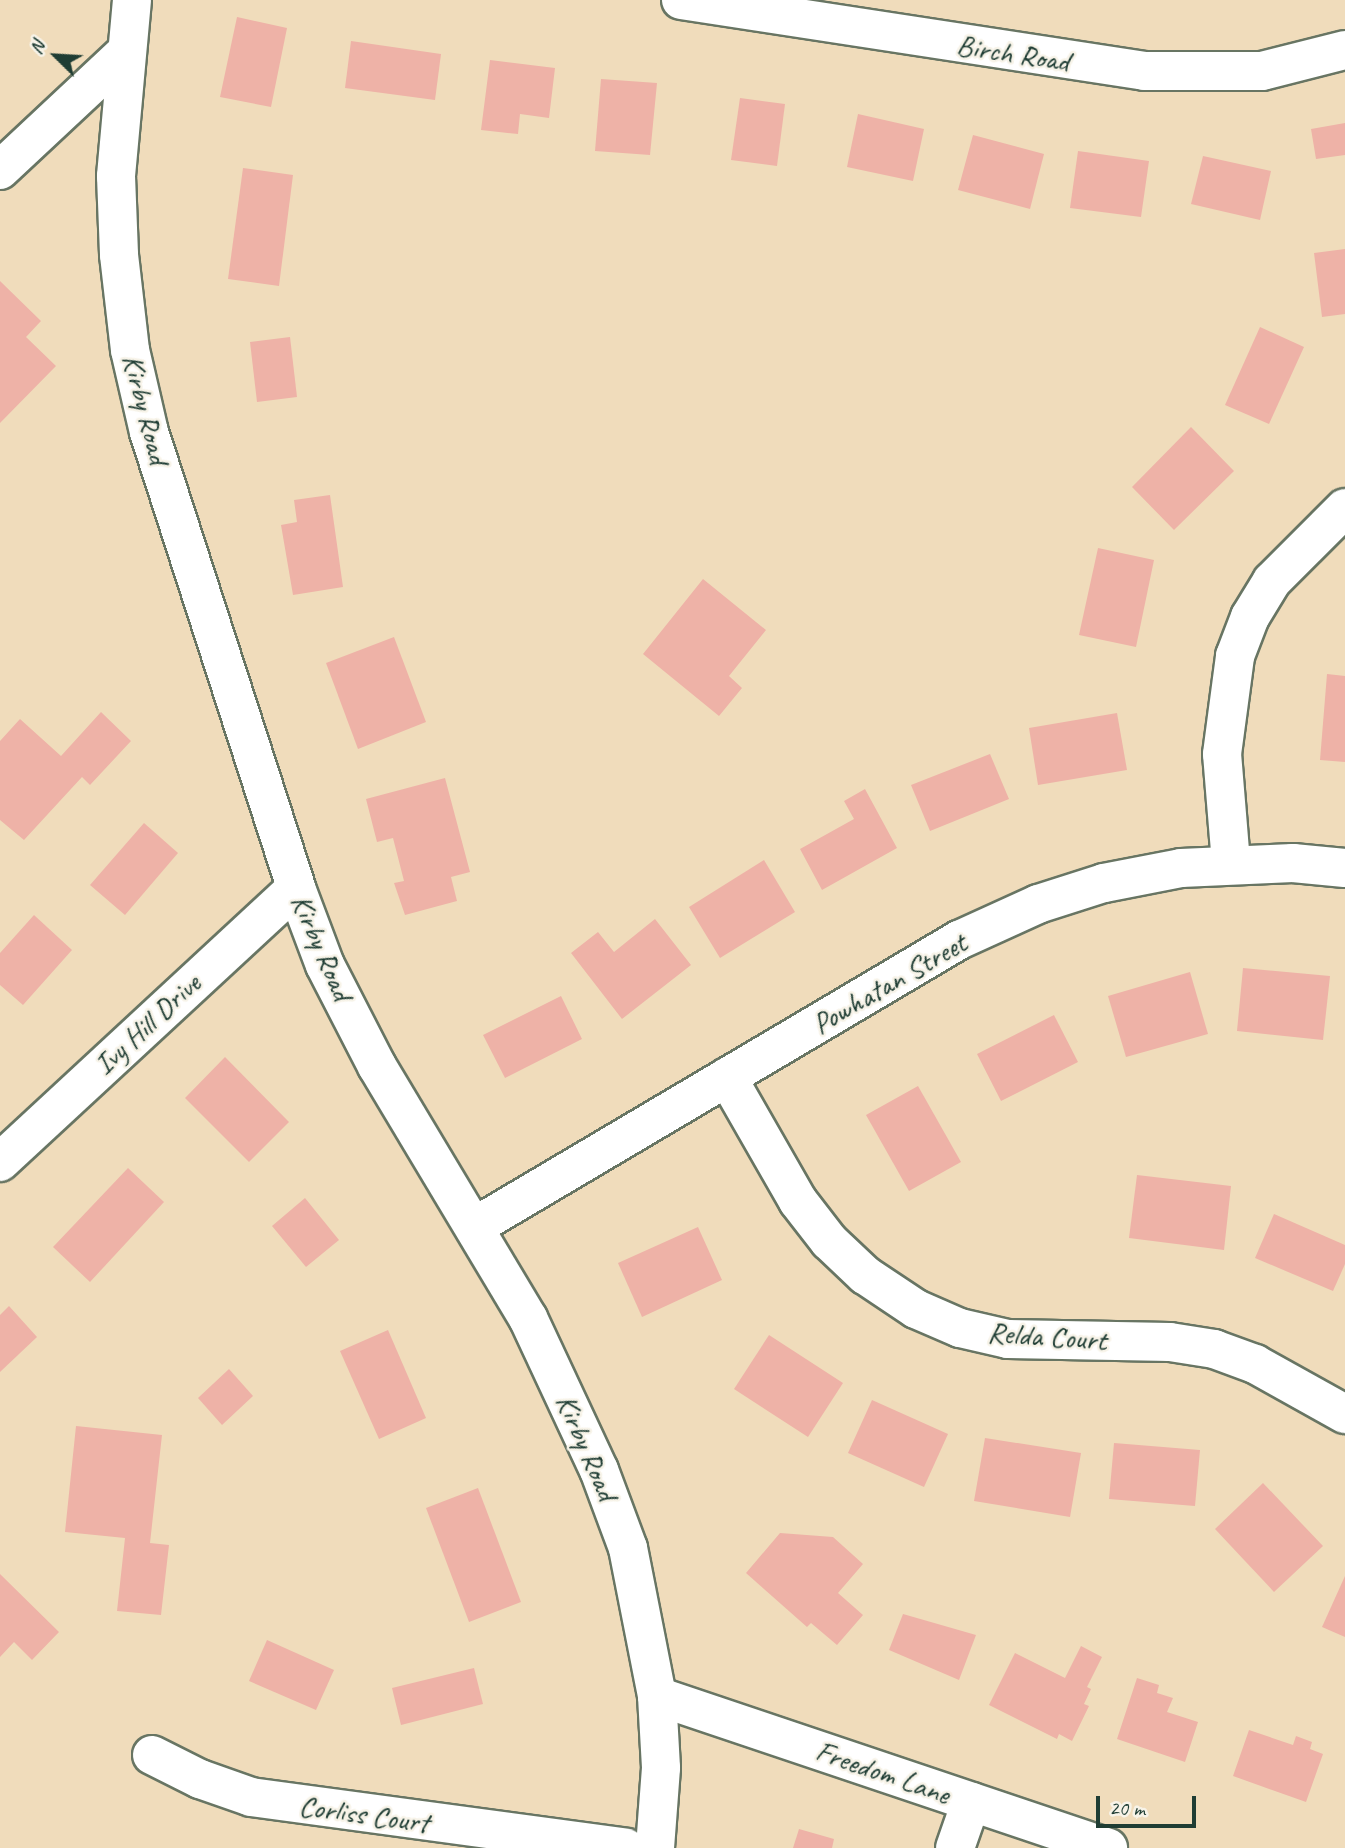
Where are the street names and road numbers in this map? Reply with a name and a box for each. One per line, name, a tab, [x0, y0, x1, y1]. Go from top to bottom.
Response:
street label: Birch Road	[954, 26, 1072, 80]
street label: Kirby Road	[115, 350, 177, 468]
street label: Kirby Road	[283, 888, 361, 1006]
street label: Powhatan Street	[805, 924, 973, 1042]
street label: Ivy Hill Drive	[86, 966, 208, 1082]
street label: Relda Court	[987, 1314, 1107, 1358]
street label: Kirby Road	[548, 1388, 626, 1506]
street label: Freedom Lane	[811, 1732, 955, 1812]
street label: Corliss Court	[297, 1787, 431, 1841]

